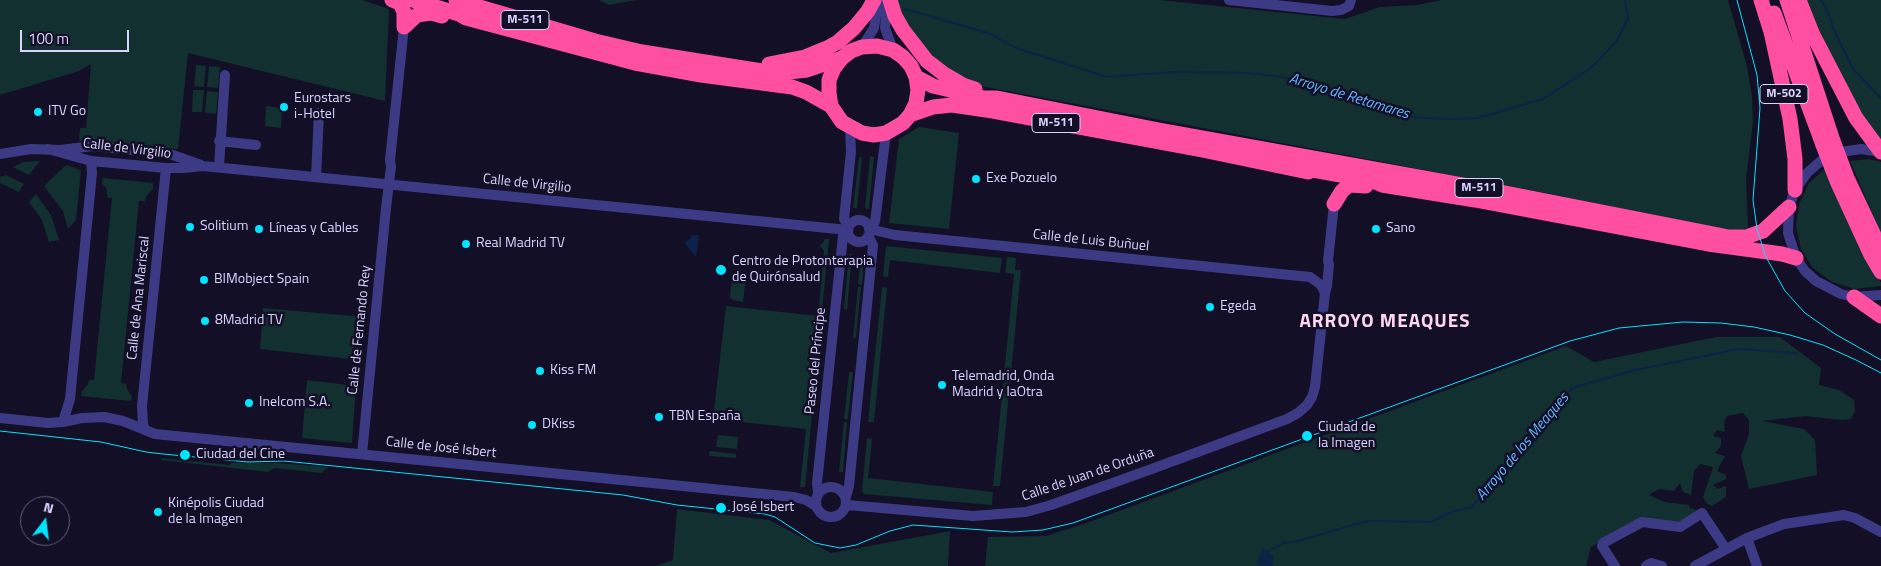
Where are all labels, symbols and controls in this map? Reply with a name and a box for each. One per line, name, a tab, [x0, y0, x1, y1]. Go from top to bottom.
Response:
road number: M-511	[501, 10, 549, 30]
scale bar	[22, 20, 131, 52]
text: 100 m	[28, 27, 69, 50]
water label: Arroyo de Retamares	[1287, 70, 1411, 124]
road number: M-502	[1760, 85, 1808, 104]
place label: Eurostars i-Hotel	[294, 91, 351, 124]
marker: Eurostars i-Hotel	[278, 101, 290, 113]
place label: ITV Go	[48, 104, 86, 120]
marker: ITV Go	[32, 106, 44, 118]
road number: M-511	[1032, 114, 1080, 132]
street label: Calle de Virgilio	[82, 135, 172, 163]
street label: Calle de Virgilio	[482, 171, 572, 197]
place label: Exe Pozuelo	[986, 171, 1057, 187]
marker: Exe Pozuelo	[970, 173, 982, 185]
road number: M-511	[1455, 178, 1503, 198]
place label: Solitium	[200, 219, 248, 235]
marker: Solitium	[184, 221, 196, 233]
place label: Líneas y Cables	[269, 221, 359, 237]
place label: Sano	[1386, 221, 1416, 237]
marker: Líneas y Cables	[253, 223, 265, 235]
marker: Sano	[1370, 223, 1382, 235]
street label: Calle de Luis Buñuel	[1032, 227, 1150, 255]
street label: Calle de Ana Mariscal	[124, 235, 154, 361]
place label: Real Madrid TV	[476, 236, 565, 252]
marker: Real Madrid TV	[460, 238, 472, 250]
place label: Centro de Protonterapia de Quirónsalud	[732, 254, 873, 286]
marker: Centro de Protonterapia de Quirónsalud	[714, 263, 728, 277]
street label: Calle de Fernando Rey	[345, 264, 375, 396]
place label: BIMobject Spain	[214, 272, 309, 288]
marker: BIMobject Spain	[198, 274, 210, 286]
place label: Egeda	[1220, 299, 1256, 315]
marker: Egeda	[1204, 301, 1216, 313]
street label: Paseo del Príncipe	[802, 307, 830, 415]
district label: ARROYO MEAQUES	[1298, 311, 1472, 333]
place label: 8Madrid TV	[215, 313, 283, 329]
marker: 8Madrid TV	[199, 315, 211, 327]
place label: Kiss FM	[550, 363, 596, 379]
marker: Kiss FM	[534, 365, 546, 377]
place label: Telemadrid, Onda Madrid y laOtra	[952, 369, 1054, 402]
marker: Telemadrid, Onda Madrid y laOtra	[936, 379, 948, 391]
water label: Arroyo de los Meaques	[1473, 390, 1573, 504]
place label: Inelcom S.A.	[259, 395, 330, 411]
marker: Inelcom S.A.	[243, 397, 255, 409]
place label: TBN España	[669, 409, 741, 425]
marker: TBN España	[653, 411, 665, 423]
place label: DKiss	[542, 417, 575, 433]
marker: DKiss	[526, 419, 538, 431]
place label: Ciudad de la Imagen	[1318, 420, 1375, 452]
marker: Ciudad de la Imagen	[1300, 429, 1314, 443]
street label: Calle de José Isbert	[385, 434, 497, 462]
street label: Calle de Juan de Orduña	[1020, 444, 1156, 506]
place label: Ciudad del Cine	[196, 447, 285, 463]
marker: Ciudad del Cine	[178, 448, 192, 462]
north arrow	[20, 496, 70, 546]
text: N	[41, 496, 56, 518]
place label: Kinépolis Ciudad de la Imagen	[168, 496, 264, 528]
place label: José Isbert	[732, 500, 794, 516]
marker: José Isbert	[714, 501, 728, 515]
marker: Kinépolis Ciudad de la Imagen	[152, 506, 164, 518]

